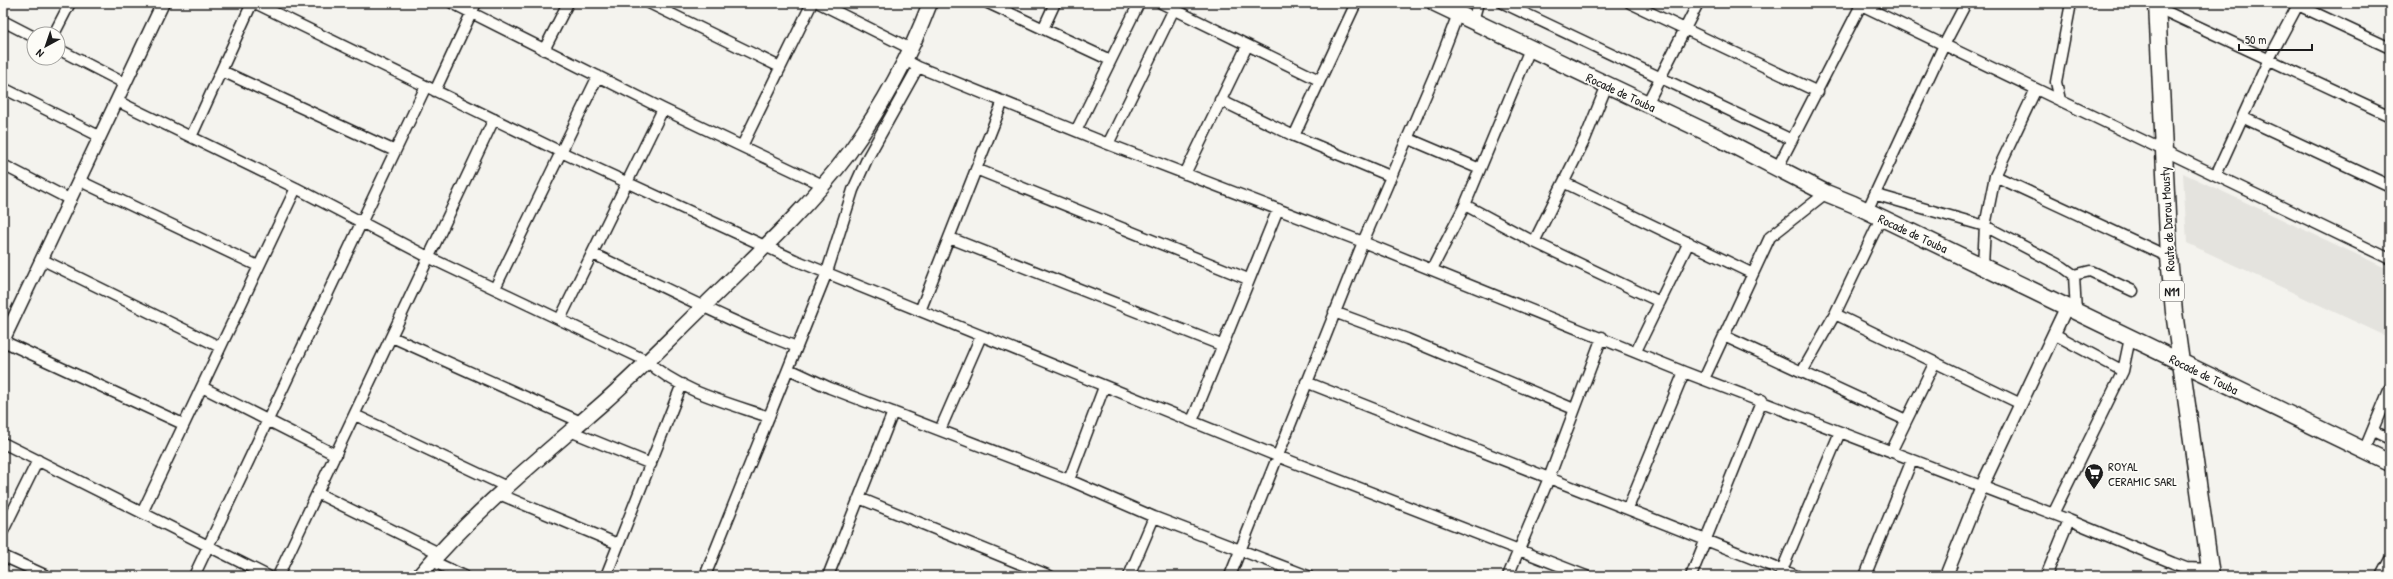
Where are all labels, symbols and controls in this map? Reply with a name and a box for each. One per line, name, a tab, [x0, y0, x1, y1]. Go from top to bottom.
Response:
north arrow	[26, 26, 66, 66]
scale bar	[2239, 26, 2312, 52]
text: 50 m	[2245, 31, 2266, 48]
text: N	[33, 46, 46, 61]
street label: Rocade de Touba	[1583, 68, 1659, 116]
street label: Route de Darou Mousty	[2155, 166, 2179, 272]
street label: Rocade de Touba	[1875, 209, 1951, 257]
road number: N11	[2160, 281, 2184, 301]
street label: Rocade de Touba	[2166, 350, 2242, 398]
place label: ROYAL CERAMIC SARL	[2108, 457, 2177, 490]
supermarket icon: ROYAL CERAMIC SARL	[2083, 462, 2105, 490]

